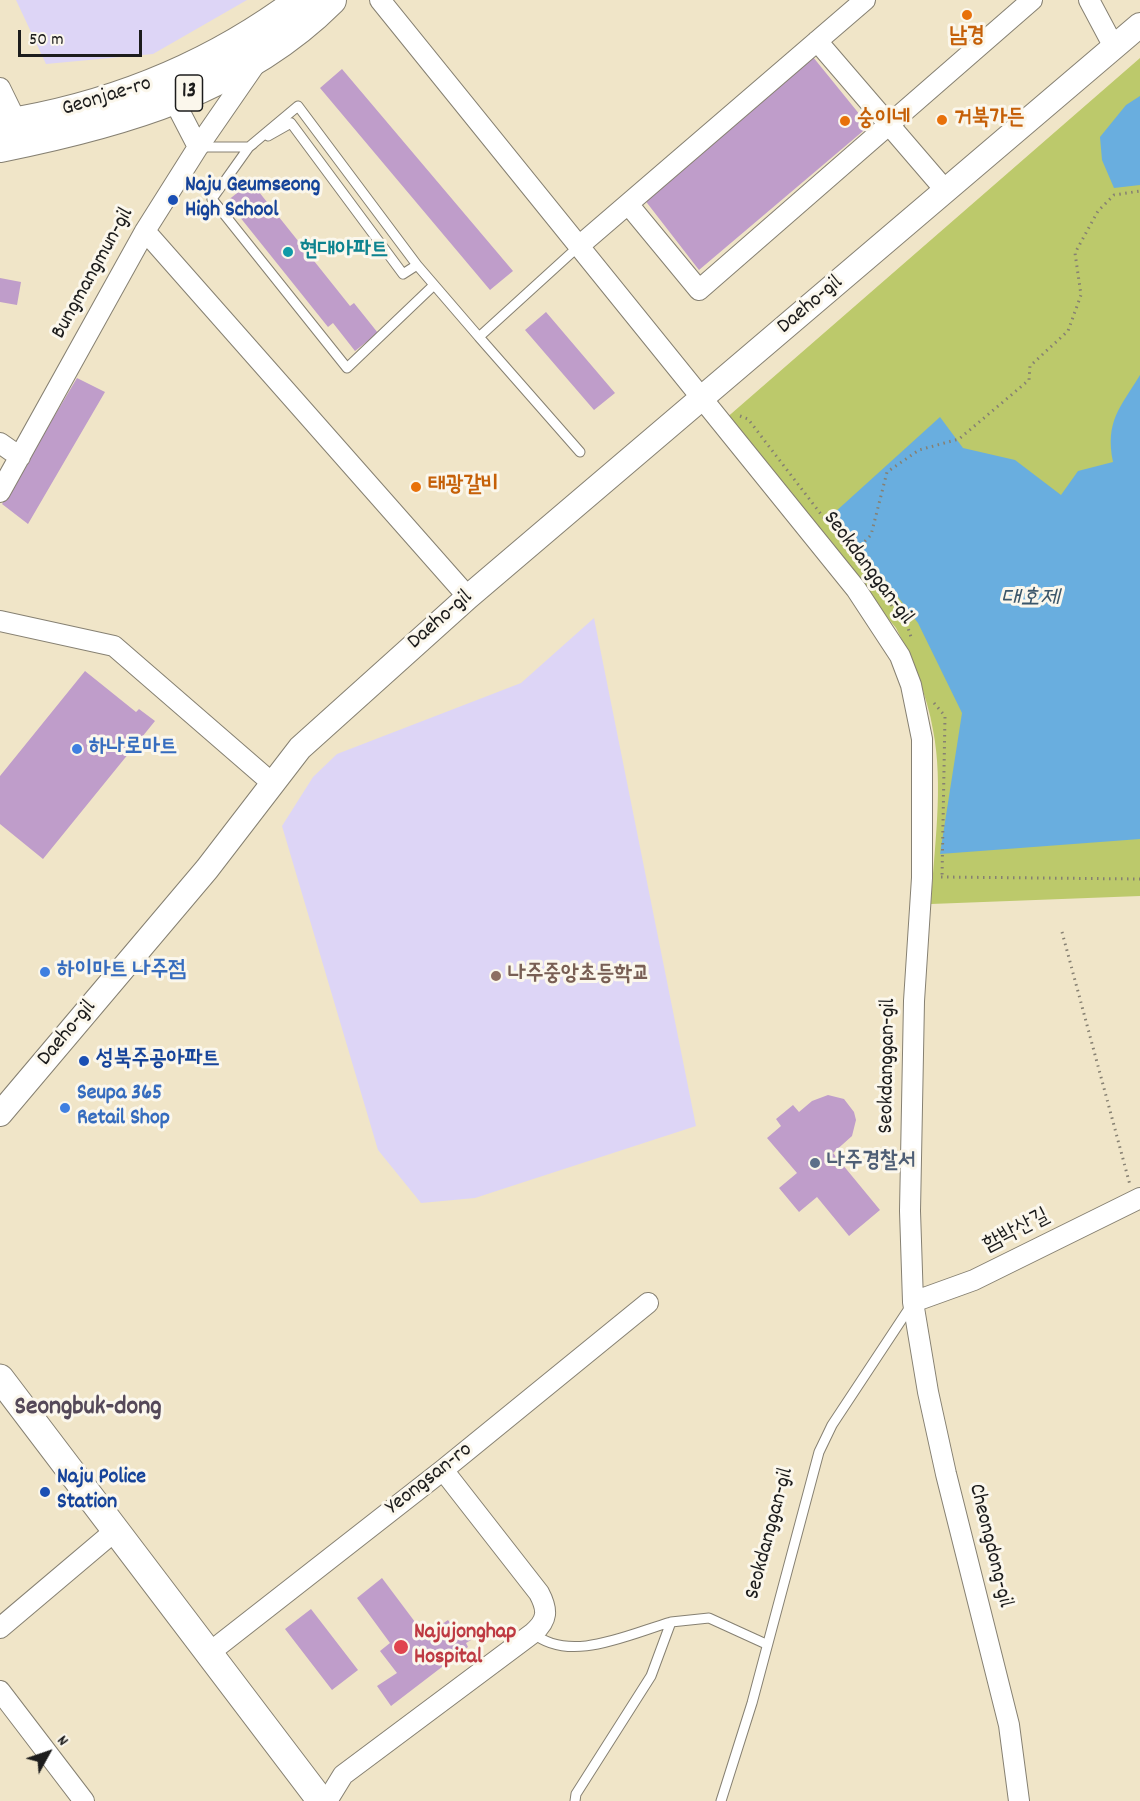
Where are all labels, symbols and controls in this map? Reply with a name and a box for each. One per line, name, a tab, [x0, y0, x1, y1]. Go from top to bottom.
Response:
marker: 남경	[960, 8, 974, 22]
scale bar	[21, 18, 146, 56]
place label: 남경	[949, 25, 985, 51]
text: 50 m	[29, 28, 64, 53]
street label: Geonjae-ro	[59, 72, 155, 124]
road number: 13	[176, 75, 202, 111]
place label: 거북가든	[954, 107, 1025, 133]
place label: 숭이네	[857, 108, 910, 134]
marker: 거북가든	[935, 113, 949, 127]
marker: 숭이네	[838, 114, 852, 128]
place label: Naju Geumseong High School	[185, 174, 320, 226]
marker: Naju Geumseong High School	[166, 193, 180, 207]
street label: Bungmangmun-gil	[47, 204, 141, 344]
place label: 현대아파트	[300, 239, 389, 265]
marker: 현대아파트	[281, 245, 295, 259]
street label: Daeho-gil	[773, 271, 849, 341]
place label: 태광갈비	[428, 474, 499, 500]
marker: 태광갈비	[409, 480, 423, 494]
street label: Seokdanggan-gil	[816, 507, 918, 631]
street label: Daeho-gil	[403, 586, 479, 656]
water label: 대호제	[1001, 587, 1059, 615]
place label: 하나로마트	[89, 736, 178, 762]
marker: 하나로마트	[70, 742, 84, 756]
place label: 하이마트 나주점	[57, 959, 186, 985]
place label: 나주중앙초등학교	[508, 963, 650, 989]
marker: 하이마트 나주점	[38, 965, 52, 979]
marker: 나주중앙초등학교	[489, 969, 503, 983]
street label: Daeho-gil	[33, 996, 103, 1072]
street label: Seokdanggan-gil	[875, 998, 903, 1134]
place label: 성북주공아파트	[96, 1048, 220, 1074]
marker: 성북주공아파트	[77, 1054, 91, 1068]
place label: Seupa 365 Retail Shop	[77, 1082, 170, 1134]
marker: Seupa 365 Retail Shop	[58, 1101, 72, 1115]
place label: 나주경찰서	[827, 1150, 916, 1176]
marker: 나주경찰서	[808, 1156, 822, 1170]
street label: 함박산길	[979, 1204, 1055, 1260]
district label: Seongbuk-dong	[14, 1393, 162, 1425]
street label: Yeongsan-ro	[381, 1438, 479, 1522]
street label: Seokdanggan-gil	[741, 1465, 801, 1603]
place label: Naju Police Station	[57, 1466, 146, 1518]
street label: Cheongdong-gil	[961, 1481, 1017, 1611]
marker: Naju Police Station	[38, 1485, 52, 1499]
place label: Najujonghap Hospital	[414, 1621, 516, 1672]
marker: Najujonghap Hospital	[392, 1638, 410, 1656]
north arrow	[18, 1723, 78, 1783]
text: N	[51, 1731, 74, 1752]

